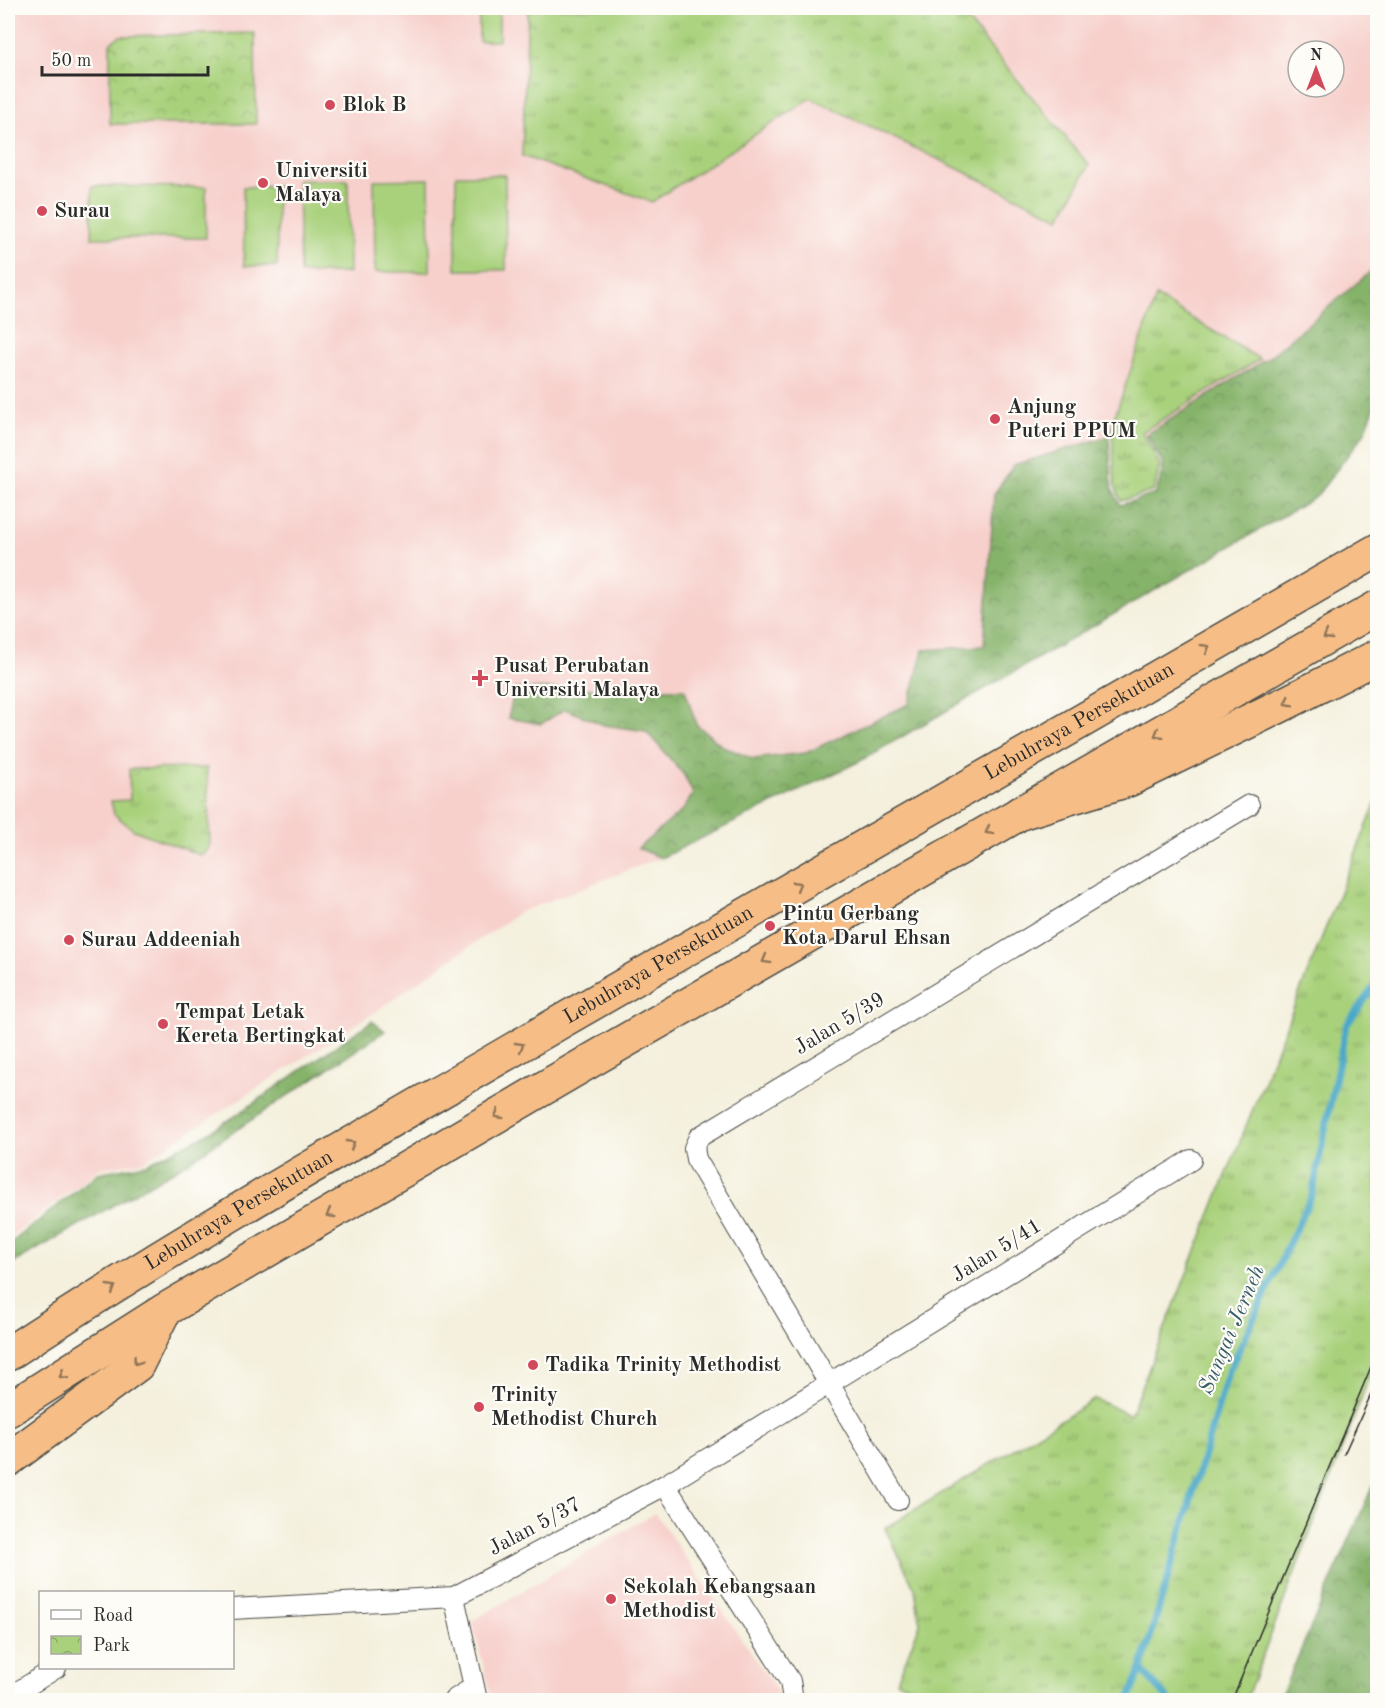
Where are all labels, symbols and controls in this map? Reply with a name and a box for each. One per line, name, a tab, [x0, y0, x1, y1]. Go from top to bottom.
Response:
scale bar	[42, 39, 208, 77]
north arrow	[1286, 39, 1346, 99]
text: N	[1310, 48, 1323, 64]
text: 50 m	[51, 52, 91, 70]
place label: Blok B	[342, 95, 407, 116]
marker: Blok B	[323, 98, 337, 112]
place label: Universiti Malaya	[275, 161, 368, 206]
marker: Universiti Malaya	[256, 176, 270, 190]
place label: Surau	[54, 201, 110, 222]
marker: Surau	[35, 204, 49, 218]
place label: Anjung Puteri PPUM	[1007, 397, 1136, 442]
marker: Anjung Puteri PPUM	[988, 412, 1002, 426]
one-way arrow	[1323, 629, 1333, 640]
one-way arrow	[1200, 644, 1210, 655]
place label: Pusat Perubatan Universiti Malaya	[494, 656, 660, 701]
street label: Lebuhraya Persekutuan	[981, 659, 1178, 784]
marker: Pusat Perubatan Universiti Malaya	[471, 669, 489, 687]
one-way arrow	[1284, 695, 1295, 706]
one-way arrow	[1154, 726, 1164, 738]
one-way arrow	[985, 824, 995, 835]
one-way arrow	[791, 880, 801, 892]
street label: Lebuhraya Persekutuan	[560, 902, 757, 1028]
place label: Pintu Gerbang Kota Darul Ehsan	[782, 904, 951, 949]
marker: Pintu Gerbang Kota Darul Ehsan	[763, 919, 777, 933]
place label: Surau Addeeniah	[81, 930, 241, 951]
marker: Surau Addeeniah	[62, 933, 76, 947]
one-way arrow	[762, 953, 772, 964]
street label: Jalan 5/39	[791, 989, 889, 1059]
place label: Tempat Letak Kereta Bertingkat	[175, 1002, 346, 1047]
marker: Tempat Letak Kereta Bertingkat	[156, 1017, 170, 1031]
one-way arrow	[514, 1042, 524, 1053]
one-way arrow	[494, 1108, 504, 1120]
one-way arrow	[345, 1140, 355, 1152]
street label: Lebuhraya Persekutuan	[141, 1146, 337, 1275]
one-way arrow	[326, 1206, 336, 1218]
street label: Jalan 5/41	[949, 1215, 1045, 1287]
water label: Sungai Jerneh	[1195, 1262, 1269, 1398]
one-way arrow	[106, 1283, 116, 1295]
one-way arrow	[133, 1354, 144, 1365]
place label: Tadika Trinity Methodist	[545, 1355, 781, 1376]
marker: Tadika Trinity Methodist	[526, 1358, 540, 1372]
one-way arrow	[58, 1367, 69, 1378]
place label: Trinity Methodist Church	[491, 1385, 658, 1430]
marker: Trinity Methodist Church	[472, 1400, 486, 1414]
street label: Jalan 5/37	[485, 1494, 585, 1560]
place label: Sekolah Kebangsaan Methodist	[623, 1577, 816, 1622]
legend	[39, 1591, 234, 1669]
marker: Sekolah Kebangsaan Methodist	[604, 1592, 618, 1606]
text: Road	[93, 1607, 133, 1625]
text: Park	[93, 1637, 130, 1655]

